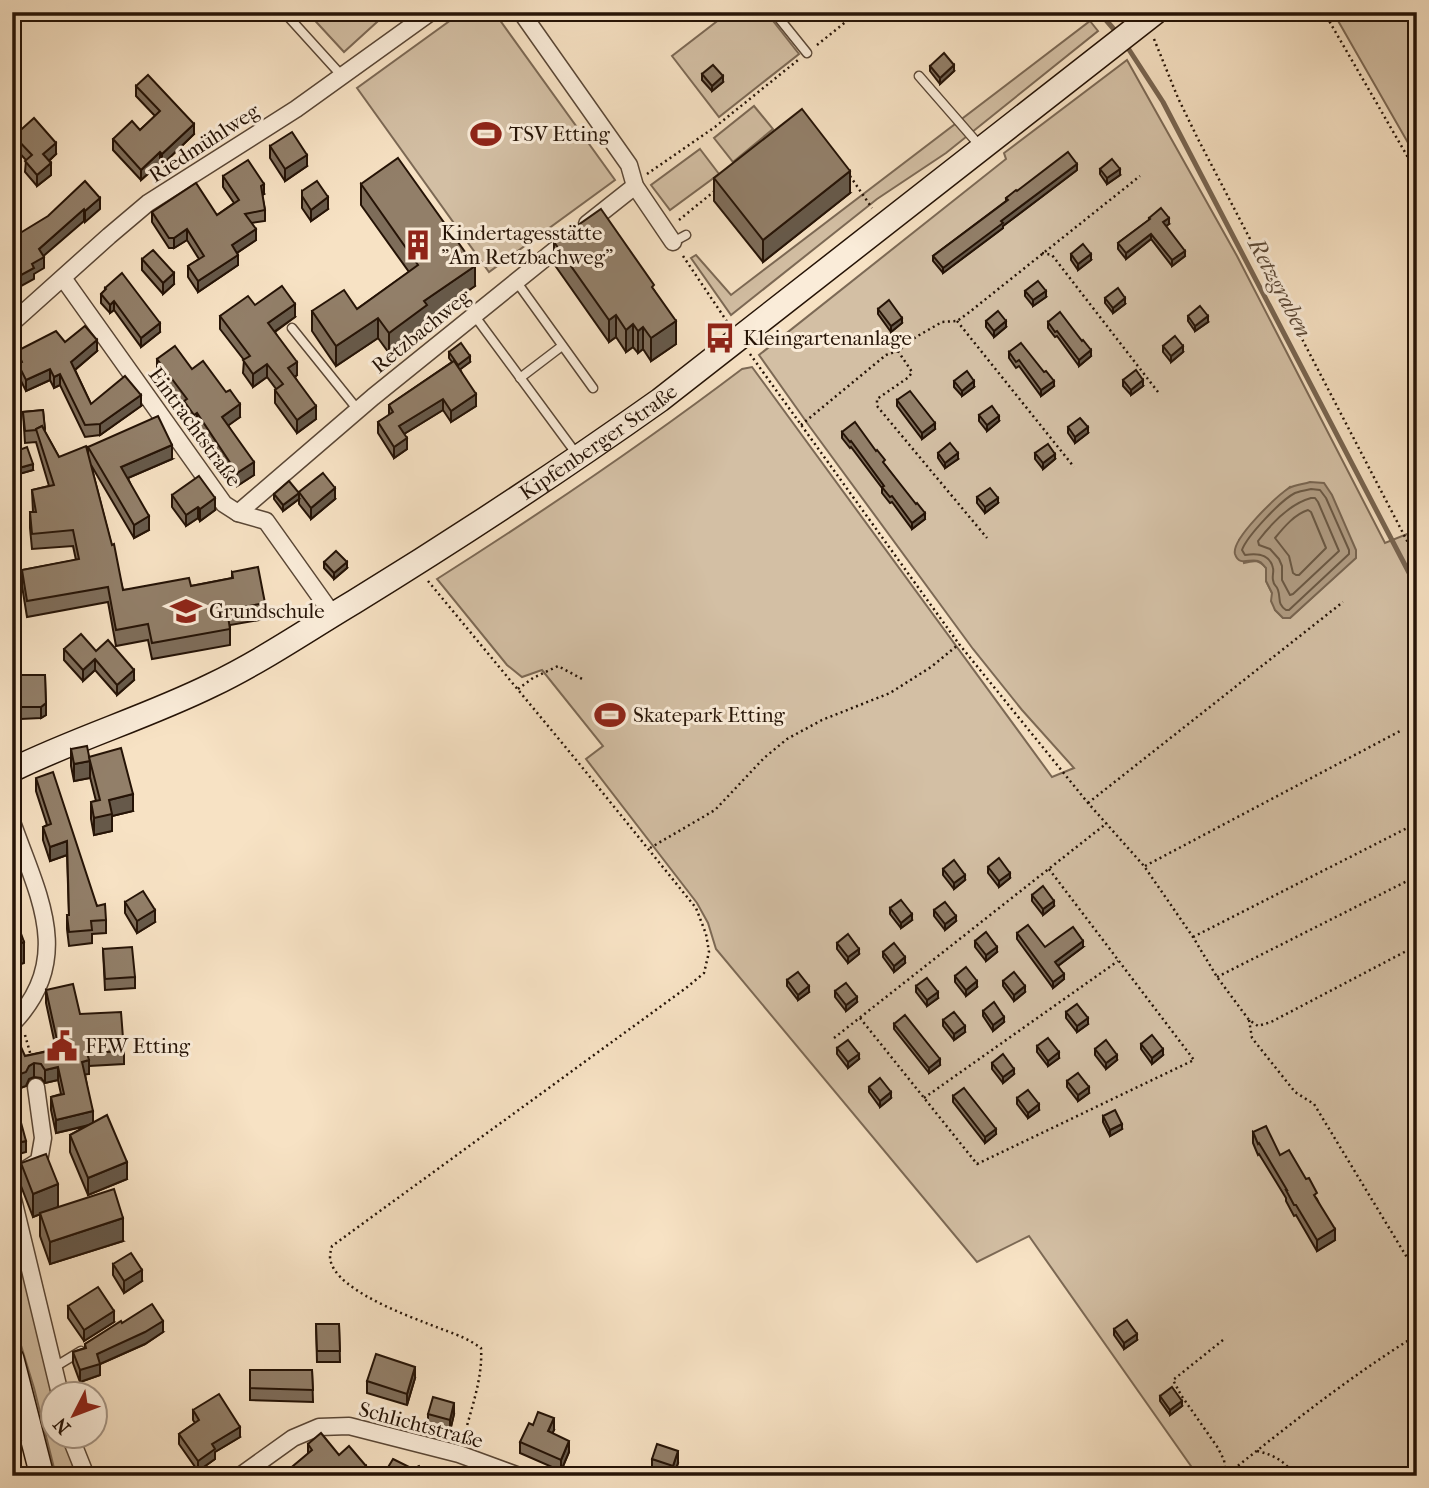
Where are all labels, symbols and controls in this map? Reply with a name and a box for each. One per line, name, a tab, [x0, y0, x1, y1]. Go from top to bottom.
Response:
street label: Riedmühlweg	[144, 98, 264, 187]
sports icon: TSV Etting	[469, 117, 503, 151]
place label: TSV Etting	[509, 122, 610, 146]
place label: Kindertagesstätte "Am Retzbachweg"	[441, 221, 613, 269]
building icon: Kindertagesstätte "Am Retzbachweg"	[401, 228, 435, 262]
water label: Retzgraben	[1242, 232, 1317, 342]
street label: Retzbachweg	[367, 283, 476, 378]
bus stop icon: Kleingartenanlage	[703, 321, 737, 355]
place label: Kleingartenanlage	[743, 326, 912, 350]
street label: Eintrachtstraße	[144, 363, 246, 491]
street label: Kipfenberger Straße	[515, 379, 682, 505]
school or university icon: Grundschule	[169, 594, 203, 628]
place label: Grundschule	[209, 599, 325, 623]
sports icon: Skatepark Etting	[593, 698, 627, 732]
place label: Skatepark Etting	[633, 703, 786, 727]
public building icon: FFW Etting	[45, 1029, 79, 1063]
place label: FFW Etting	[85, 1034, 191, 1058]
north arrow	[38, 1380, 108, 1450]
street label: Schlichtstraße	[356, 1397, 486, 1453]
text: N	[49, 1413, 75, 1438]

